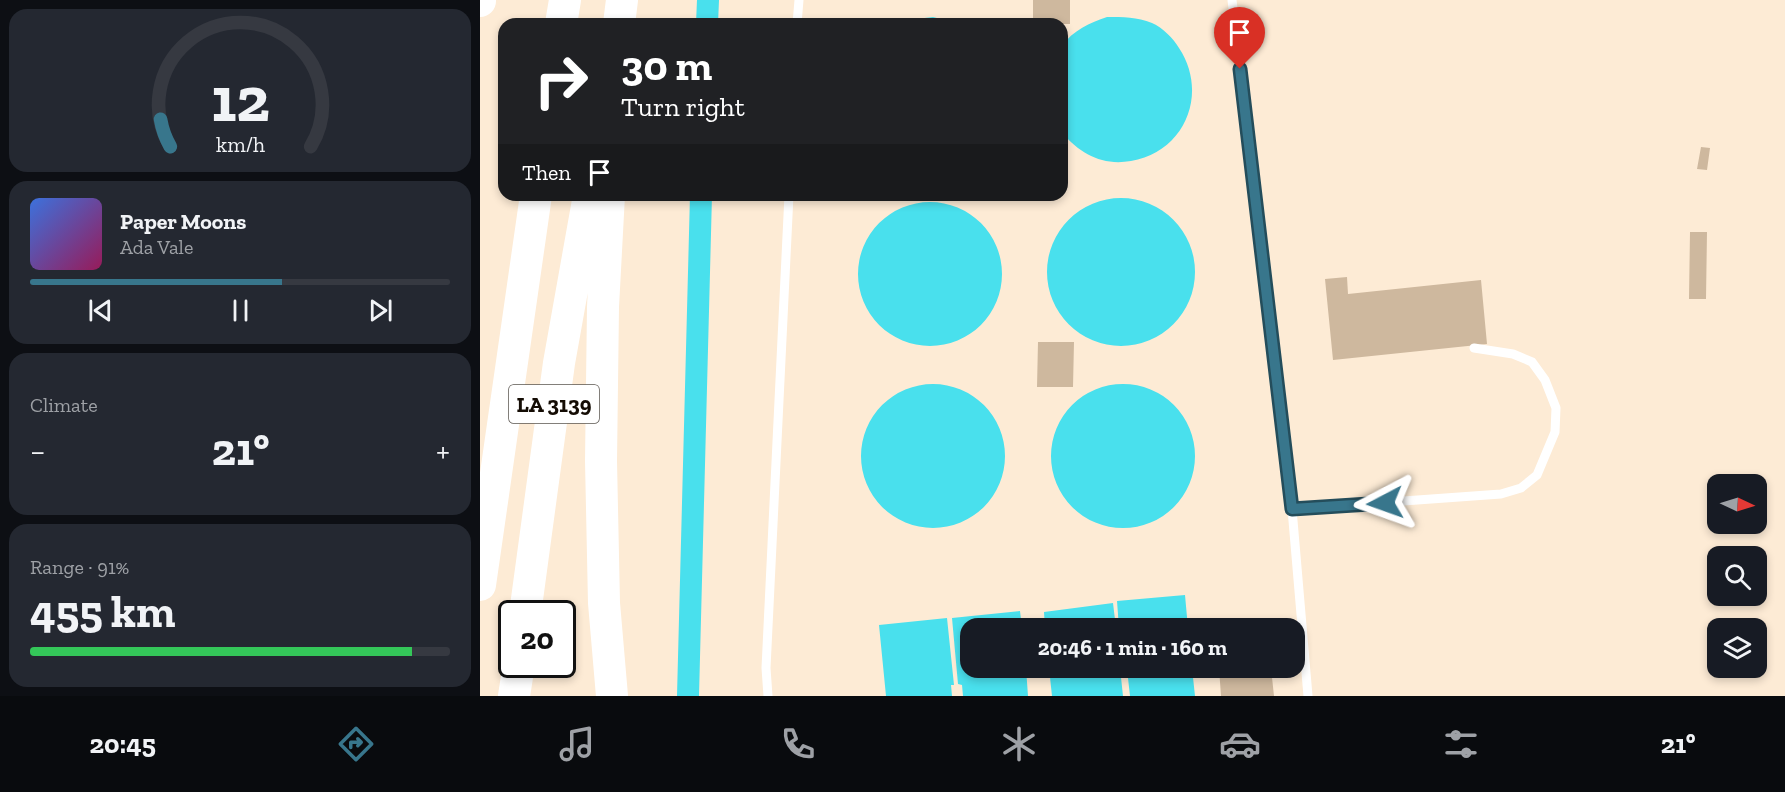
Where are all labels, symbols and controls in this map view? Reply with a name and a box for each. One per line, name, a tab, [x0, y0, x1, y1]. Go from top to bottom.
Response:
pin	[1214, 7, 1265, 69]
icon: arrive	[1223, 16, 1256, 49]
text: 30 m	[621, 40, 712, 91]
icon: right	[522, 42, 600, 120]
text: 12	[211, 63, 269, 138]
text: Turn right	[621, 91, 745, 123]
text: km/h	[216, 133, 264, 158]
icon: arrive	[583, 156, 616, 189]
text: Then	[522, 159, 571, 186]
text: Paper Moons	[120, 208, 246, 235]
text: Ada Vale	[120, 235, 193, 259]
icon: previous	[84, 294, 117, 327]
icon: pause	[224, 294, 257, 327]
icon: next	[364, 294, 397, 327]
road number: LA 3139	[509, 385, 599, 423]
text: Climate	[30, 393, 98, 417]
text: 21°	[212, 423, 270, 477]
text: −	[30, 431, 45, 470]
text: +	[436, 431, 450, 470]
position arrow	[1353, 471, 1417, 535]
north arrow	[1707, 474, 1767, 534]
map controls	[1707, 474, 1767, 678]
button: search	[1707, 546, 1767, 606]
text: Range · 91%	[30, 555, 129, 579]
text: 455 km	[30, 585, 175, 639]
speed limit sign: 20	[498, 600, 576, 678]
button: layers	[1707, 618, 1767, 678]
text: 20:46 · 1 min · 160 m	[1038, 634, 1227, 661]
icon: directions	[335, 723, 377, 765]
icon: music	[556, 723, 598, 765]
icon: phone	[777, 723, 819, 765]
icon: climate	[998, 723, 1040, 765]
icon: car	[1219, 723, 1261, 765]
icon: filters	[1440, 723, 1482, 765]
text: 20:45	[90, 728, 156, 760]
text: 21°	[1661, 728, 1695, 760]

